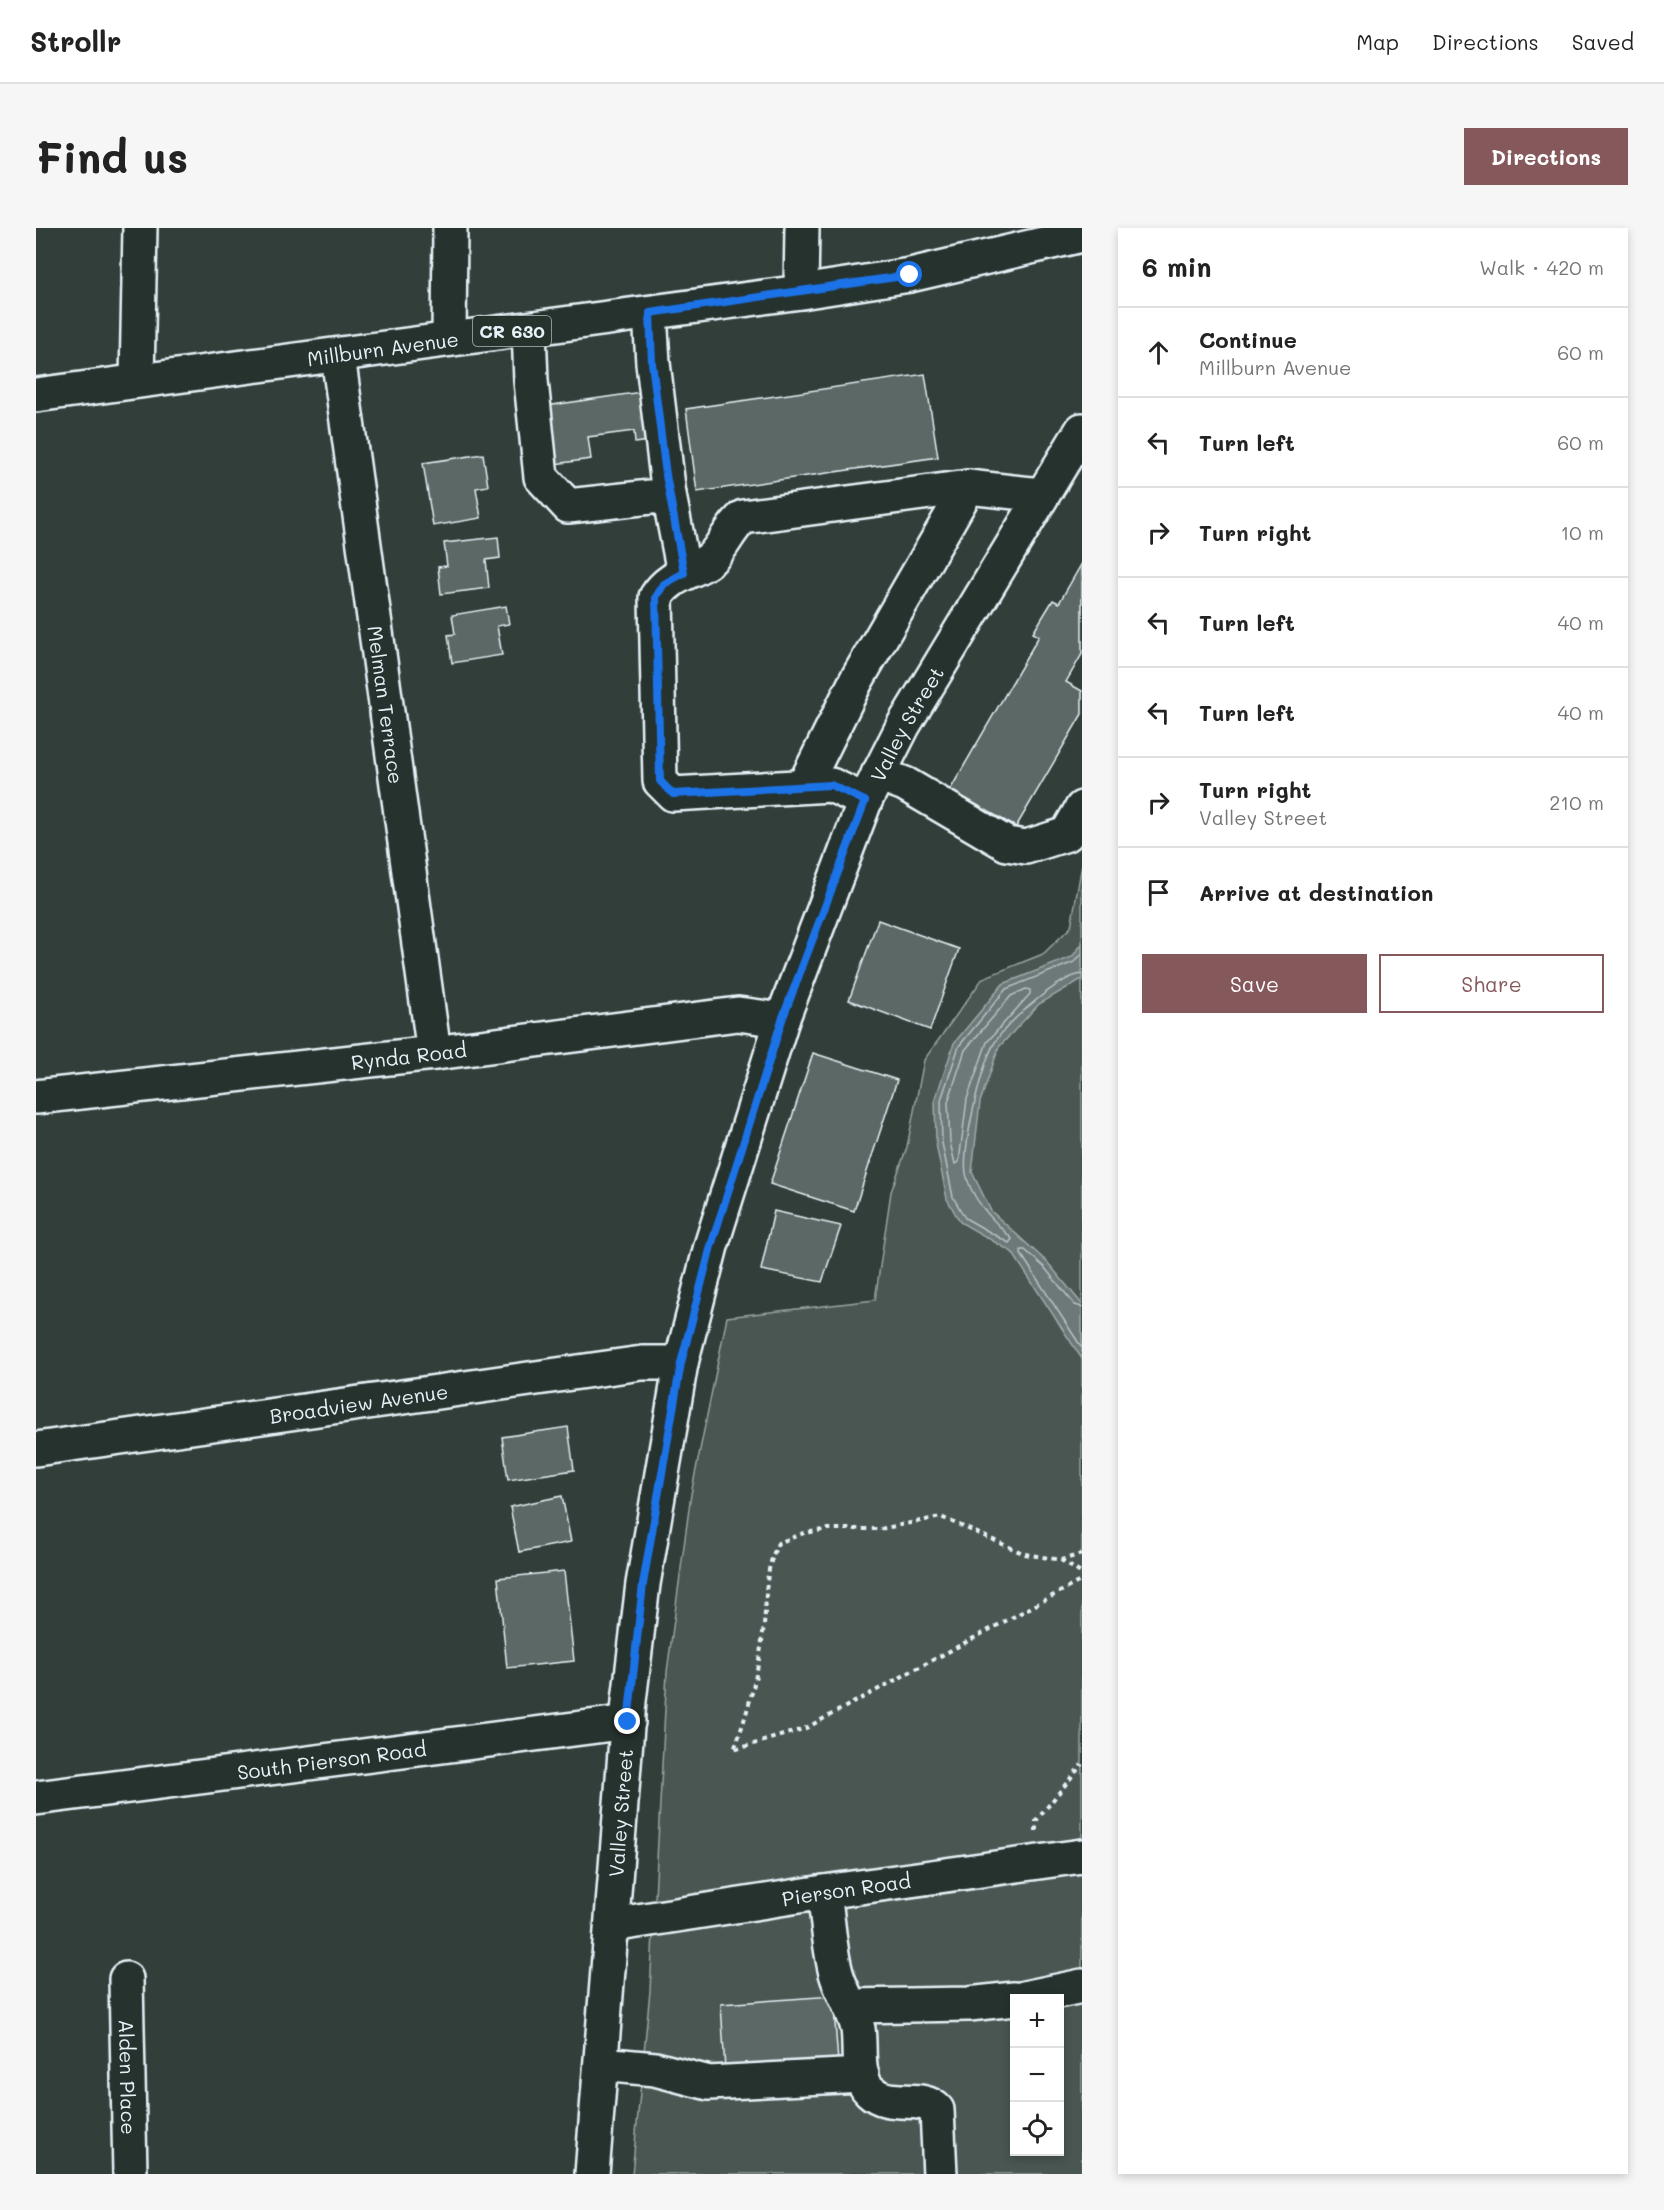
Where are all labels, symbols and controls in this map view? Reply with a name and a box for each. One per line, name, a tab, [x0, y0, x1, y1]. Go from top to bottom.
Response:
text: Strollr	[30, 23, 121, 59]
text: Map	[1356, 28, 1399, 55]
text: Directions	[1432, 28, 1539, 55]
text: Saved	[1572, 28, 1634, 55]
button: Directions	[1464, 128, 1628, 185]
text: Find us	[36, 129, 188, 184]
text: 6 min	[1142, 250, 1211, 284]
text: Walk · 420 m	[1479, 254, 1604, 280]
route start	[896, 261, 922, 287]
road number: CR 630	[473, 316, 551, 346]
street label: Millburn Avenue	[305, 325, 460, 371]
text: Continue	[1199, 325, 1297, 354]
icon: ahead	[1142, 336, 1175, 369]
text: 60 m	[1557, 339, 1604, 365]
text: Millburn Avenue	[1199, 354, 1352, 380]
icon: left	[1142, 426, 1175, 459]
text: Turn left	[1199, 428, 1295, 457]
text: 60 m	[1557, 429, 1604, 455]
icon: right	[1142, 516, 1175, 549]
text: Turn right	[1199, 518, 1311, 547]
text: 10 m	[1560, 519, 1604, 545]
icon: left	[1142, 606, 1175, 639]
text: Turn left	[1199, 608, 1295, 637]
text: 40 m	[1558, 609, 1604, 635]
street label: Melman Terrace	[362, 624, 410, 786]
street label: Valley Street	[864, 661, 949, 786]
icon: left	[1142, 696, 1175, 729]
text: Turn left	[1199, 698, 1295, 727]
text: 40 m	[1558, 699, 1604, 725]
text: Turn right	[1199, 775, 1311, 804]
icon: right	[1142, 786, 1175, 819]
text: 210 m	[1549, 789, 1604, 815]
text: Valley Street	[1199, 804, 1327, 830]
icon: arrive	[1142, 876, 1175, 909]
text: Arrive at destination	[1199, 878, 1434, 907]
button: Save	[1142, 954, 1367, 1013]
button: Share	[1379, 954, 1604, 1013]
street label: Rynda Road	[350, 1036, 468, 1075]
street label: Broadview Avenue	[268, 1378, 450, 1429]
route end	[614, 1708, 640, 1734]
street label: South Pierson Road	[236, 1735, 428, 1785]
street label: Valley Street	[602, 1748, 638, 1878]
street label: Pierson Road	[780, 1867, 912, 1911]
map controls	[1010, 1994, 1064, 2156]
button: +	[1010, 1994, 1064, 2048]
street label: Alden Place	[114, 2019, 142, 2135]
button: −	[1010, 2048, 1064, 2102]
button: locate	[1010, 2102, 1064, 2156]

